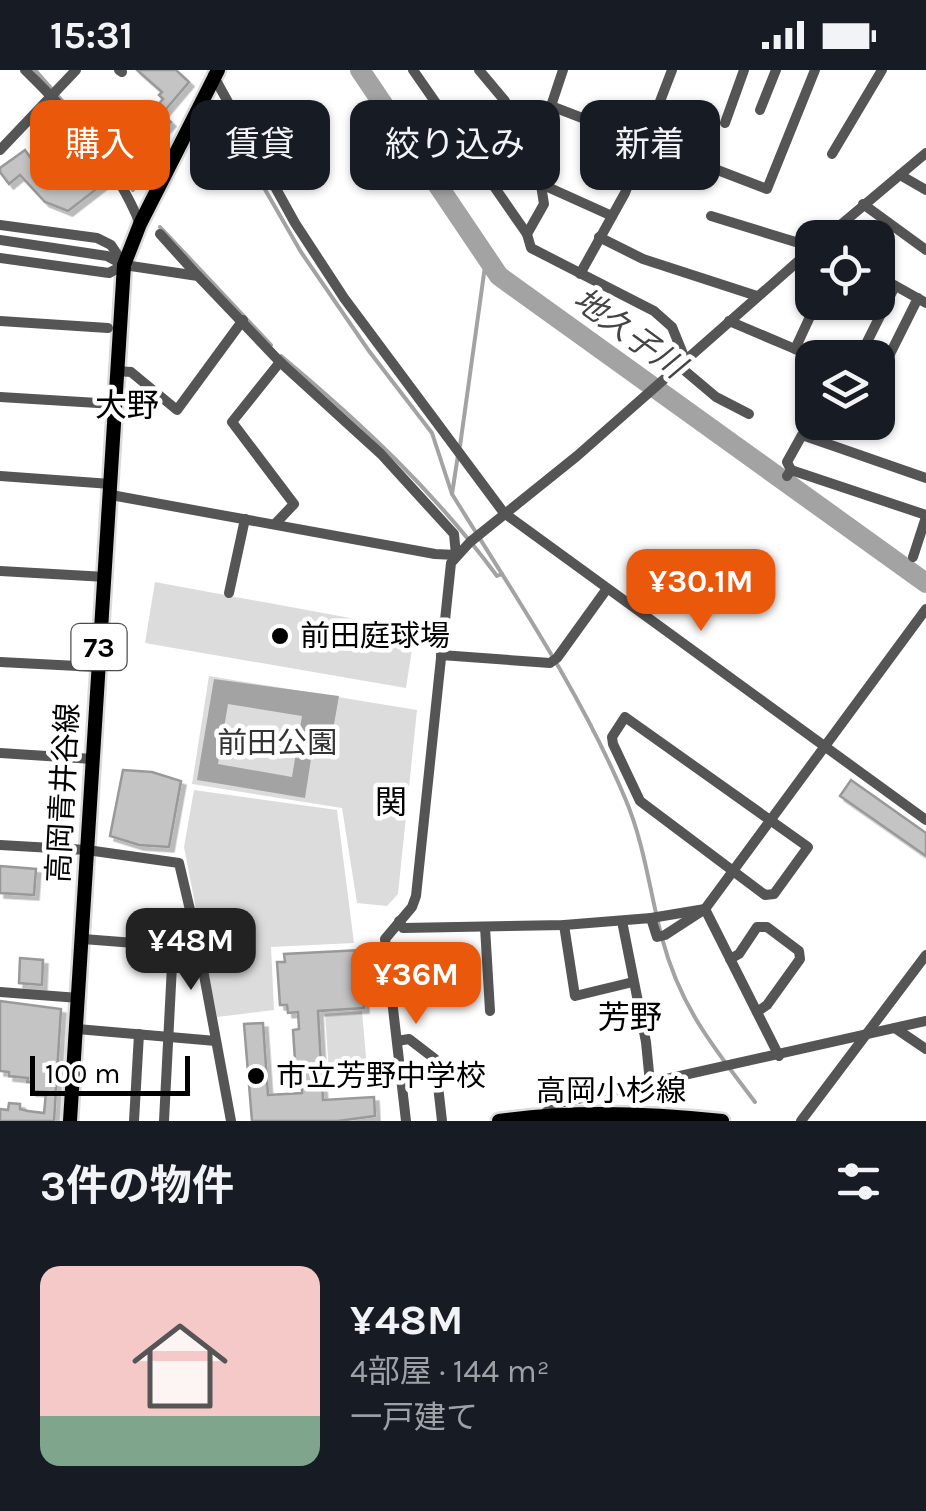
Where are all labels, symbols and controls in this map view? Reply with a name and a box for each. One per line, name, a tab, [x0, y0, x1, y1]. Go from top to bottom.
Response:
text: 15:31	[50, 13, 133, 58]
chip: 購入	[30, 100, 170, 190]
chip: 賃貸	[190, 100, 330, 190]
chip: 絞り込み	[350, 100, 560, 190]
chip: 新着	[580, 100, 720, 190]
map controls	[795, 220, 895, 440]
button: locate	[795, 220, 895, 320]
water label: 地久子川	[566, 280, 694, 387]
button: layers	[795, 340, 895, 440]
district label: 大野	[95, 387, 159, 424]
pin: ¥30.1M	[620, 549, 782, 634]
text: ¥30.1M	[648, 563, 754, 600]
place label: 前田庭球場	[300, 618, 450, 654]
road number: 73	[72, 624, 126, 670]
marker: 前田庭球場	[269, 625, 291, 647]
street label: 高岡青井谷線	[40, 702, 86, 884]
park label: 前田公園	[217, 725, 337, 761]
district label: 関	[375, 784, 407, 821]
pin: ¥48M	[132, 908, 250, 993]
text: ¥48M	[148, 922, 234, 959]
pin: ¥36M	[357, 942, 475, 1027]
text: ¥36M	[373, 956, 459, 993]
district label: 芳野	[598, 999, 662, 1036]
scale bar	[30, 1051, 190, 1096]
text: 100 m	[45, 1057, 120, 1090]
place label: 市立芳野中学校	[276, 1058, 486, 1094]
marker: 市立芳野中学校	[245, 1065, 267, 1087]
street label: 高岡小杉線	[536, 1073, 686, 1109]
icon: filters	[831, 1154, 886, 1209]
text: 3件の物件	[40, 1161, 234, 1211]
text: ¥48M	[350, 1295, 464, 1345]
icon: home	[120, 1306, 240, 1426]
text: 4部屋 · 144 m²	[350, 1353, 549, 1390]
text: 一戸建て	[350, 1399, 478, 1436]

